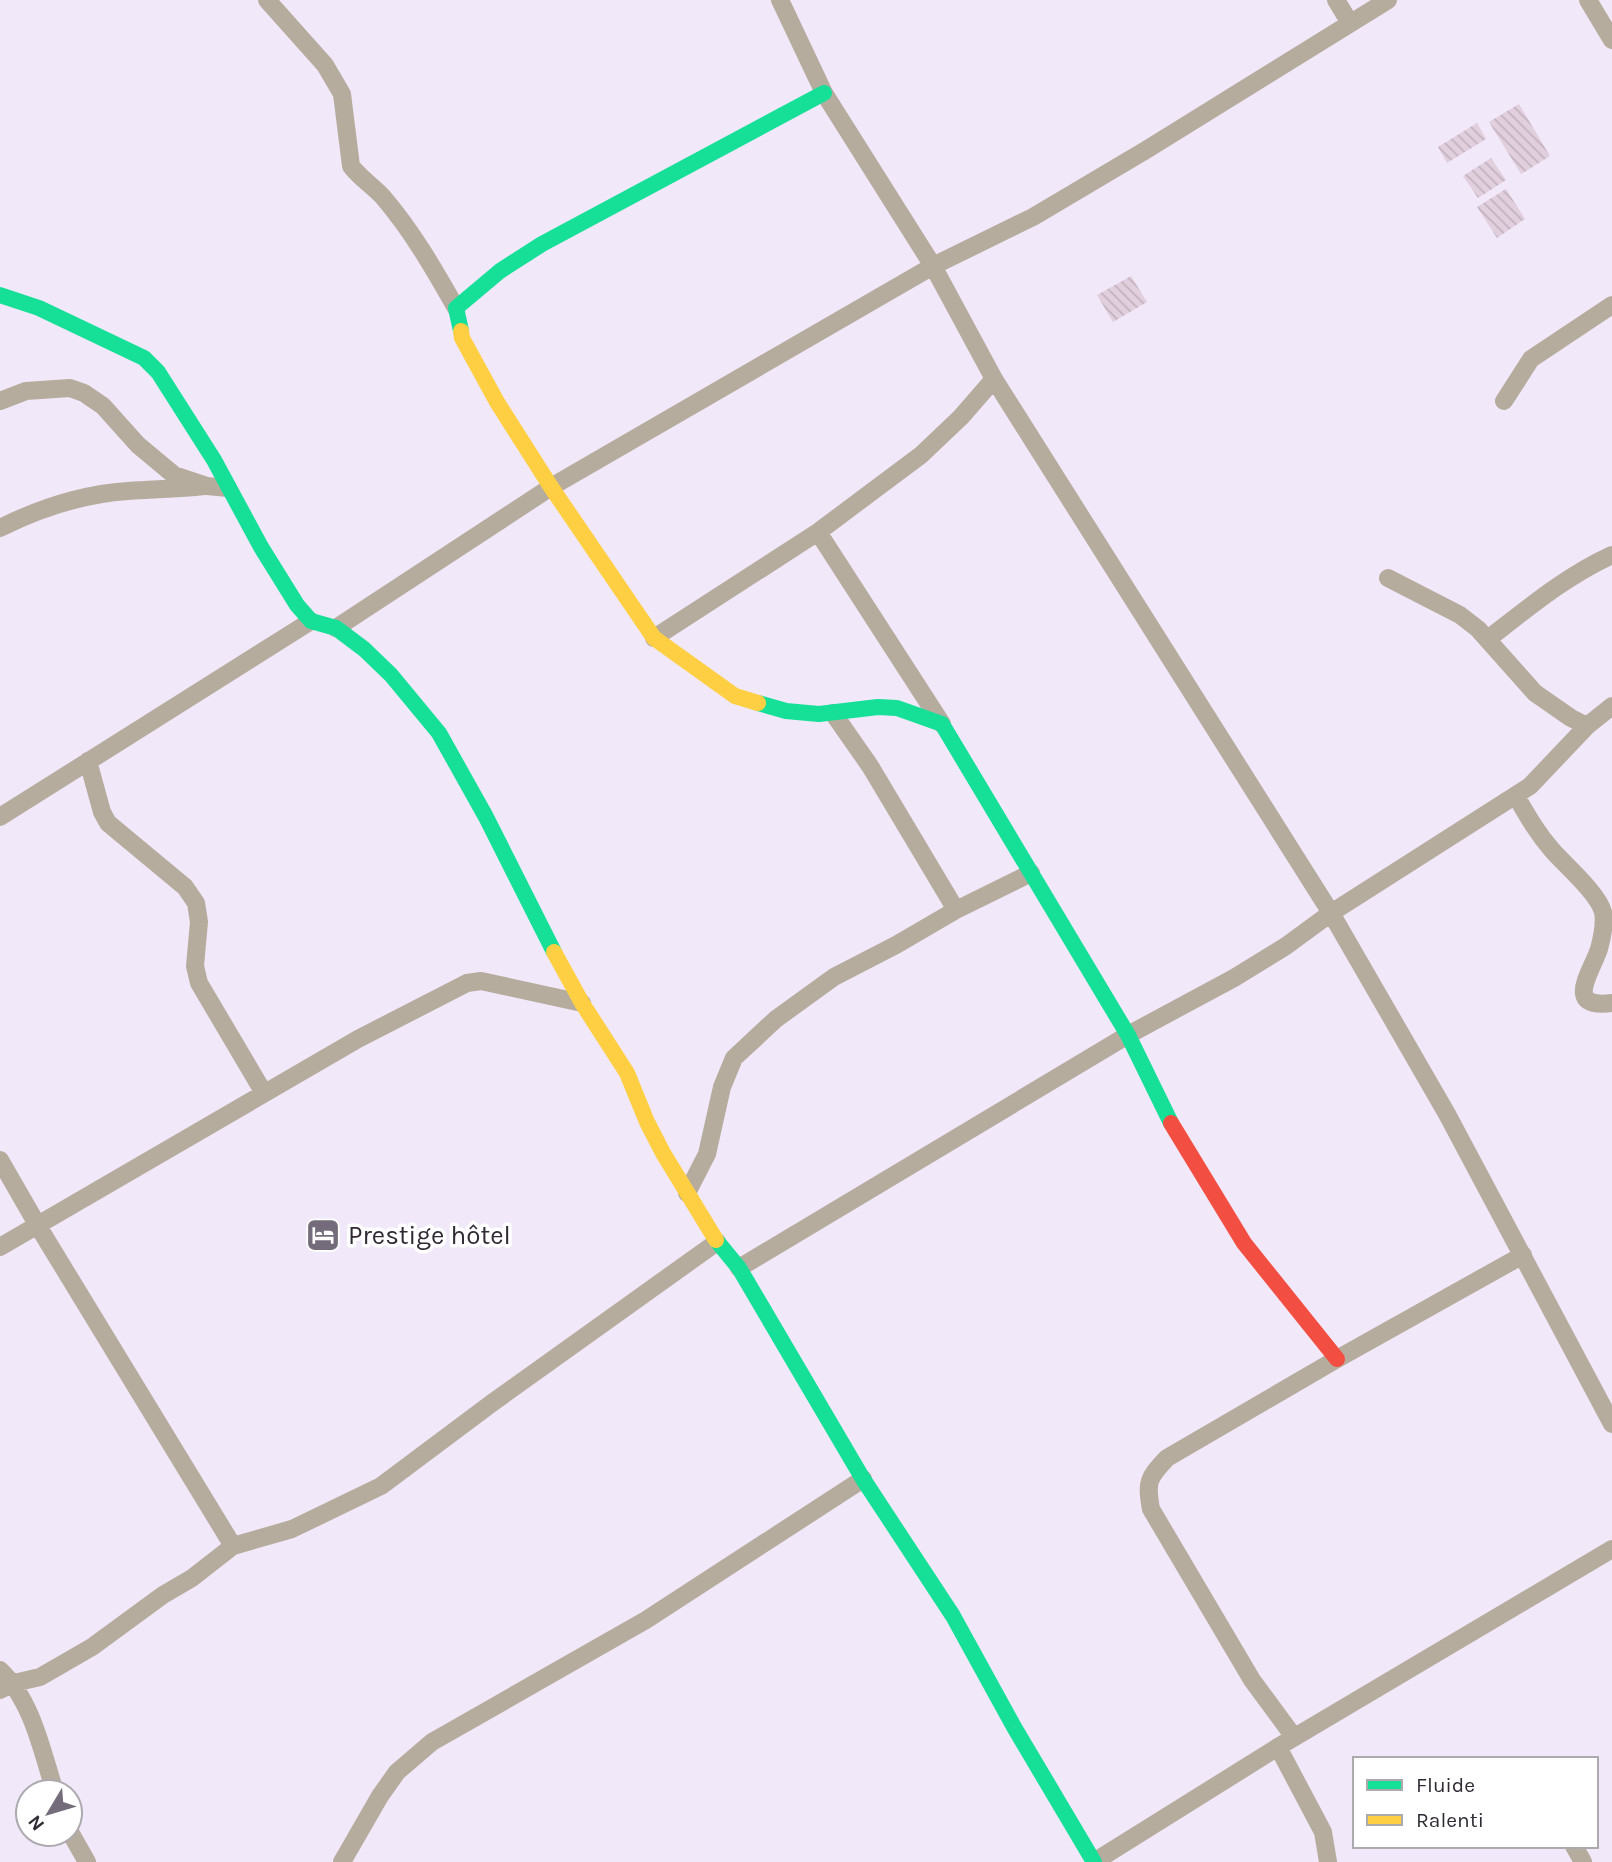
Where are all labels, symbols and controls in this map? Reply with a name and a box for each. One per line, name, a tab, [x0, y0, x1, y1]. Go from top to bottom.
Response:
hotel icon: Prestige hôtel	[304, 1216, 342, 1254]
place label: Prestige hôtel	[348, 1220, 511, 1251]
legend	[1353, 1757, 1598, 1848]
text: Fluide	[1416, 1773, 1475, 1797]
north arrow	[14, 1778, 84, 1848]
text: Ralenti	[1416, 1808, 1484, 1832]
text: N	[24, 1811, 49, 1835]

